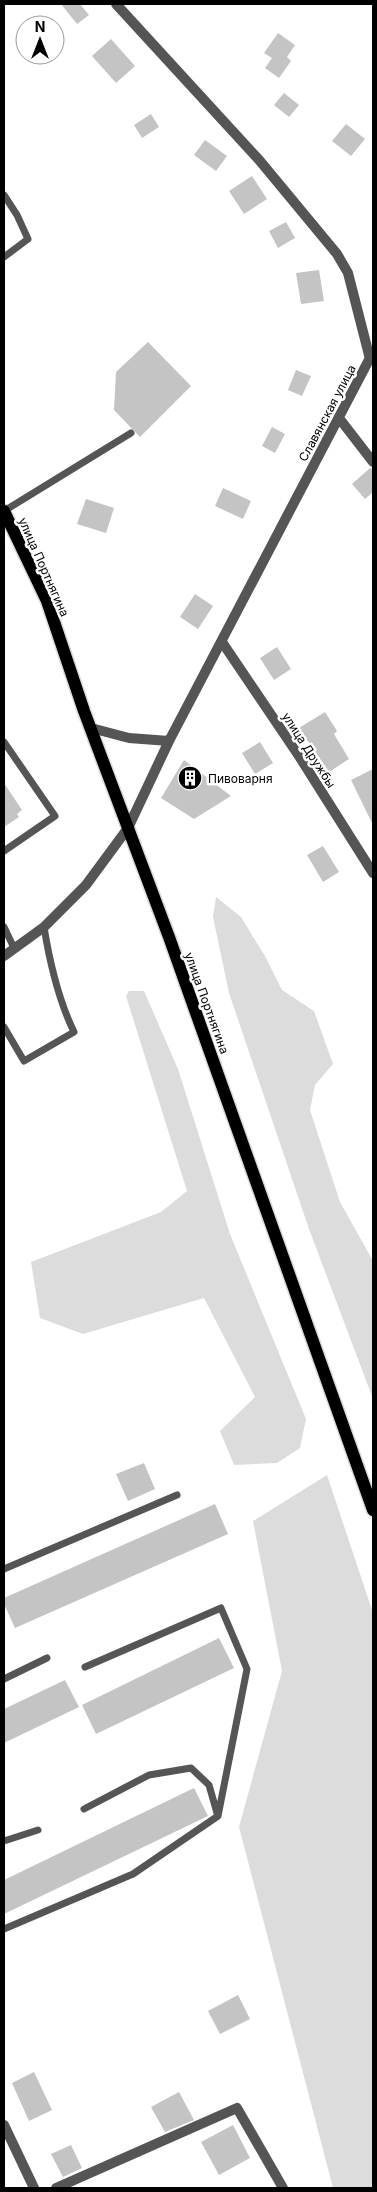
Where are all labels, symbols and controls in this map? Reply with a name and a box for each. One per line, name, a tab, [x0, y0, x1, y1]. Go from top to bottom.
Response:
north arrow	[15, 15, 65, 65]
text: N	[35, 18, 45, 35]
street label: Славянская улица	[295, 362, 359, 464]
street label: улица Портнягина	[15, 515, 73, 619]
street label: улица Дружбы	[279, 709, 339, 791]
building icon: Пивоварня	[177, 765, 203, 791]
place label: Пивоварня	[208, 771, 273, 786]
street label: улица Портнягина	[182, 950, 232, 1056]

